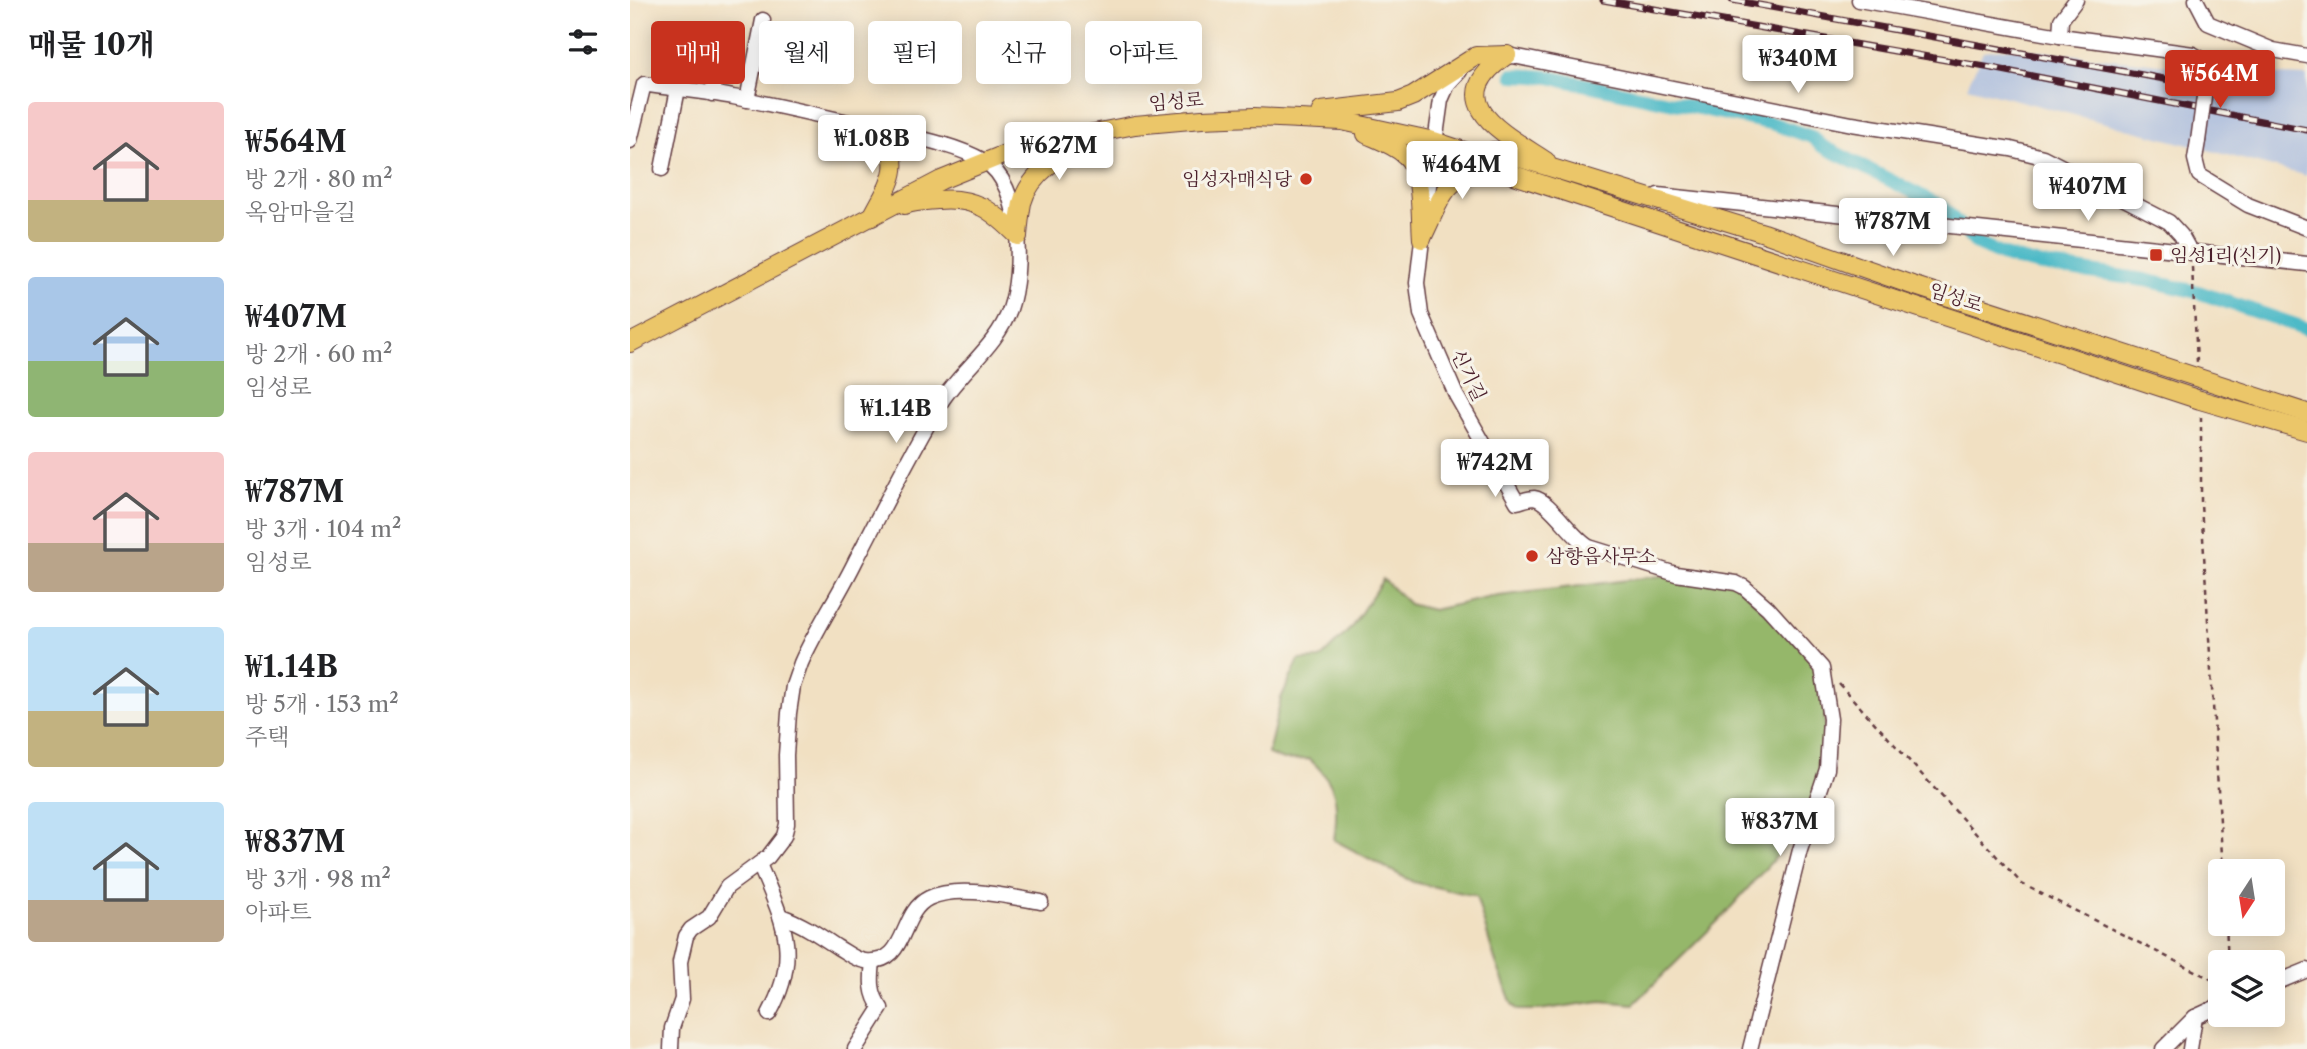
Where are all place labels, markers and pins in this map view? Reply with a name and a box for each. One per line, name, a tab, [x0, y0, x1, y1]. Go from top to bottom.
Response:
pin: ₩340M	[1749, 36, 1847, 95]
pin: ₩564M	[2171, 50, 2269, 110]
pin: ₩1.08B	[815, 116, 929, 175]
pin: ₩627M	[1010, 122, 1108, 182]
pin: ₩464M	[1413, 142, 1511, 201]
pin: ₩407M	[2039, 164, 2137, 223]
place label: 임성자매식당	[1182, 168, 1293, 191]
marker: 임성자매식당	[1298, 171, 1314, 187]
pin: ₩787M	[1844, 198, 1942, 258]
place label: 임성1리(신기)	[2170, 244, 2281, 267]
marker: 임성1리(신기)	[2148, 247, 2164, 263]
pin: ₩1.14B	[839, 386, 953, 445]
pin: ₩742M	[1446, 440, 1544, 499]
place label: 삼향읍사무소	[1546, 545, 1656, 568]
marker: 삼향읍사무소	[1524, 548, 1540, 564]
pin: ₩837M	[1731, 798, 1829, 858]

